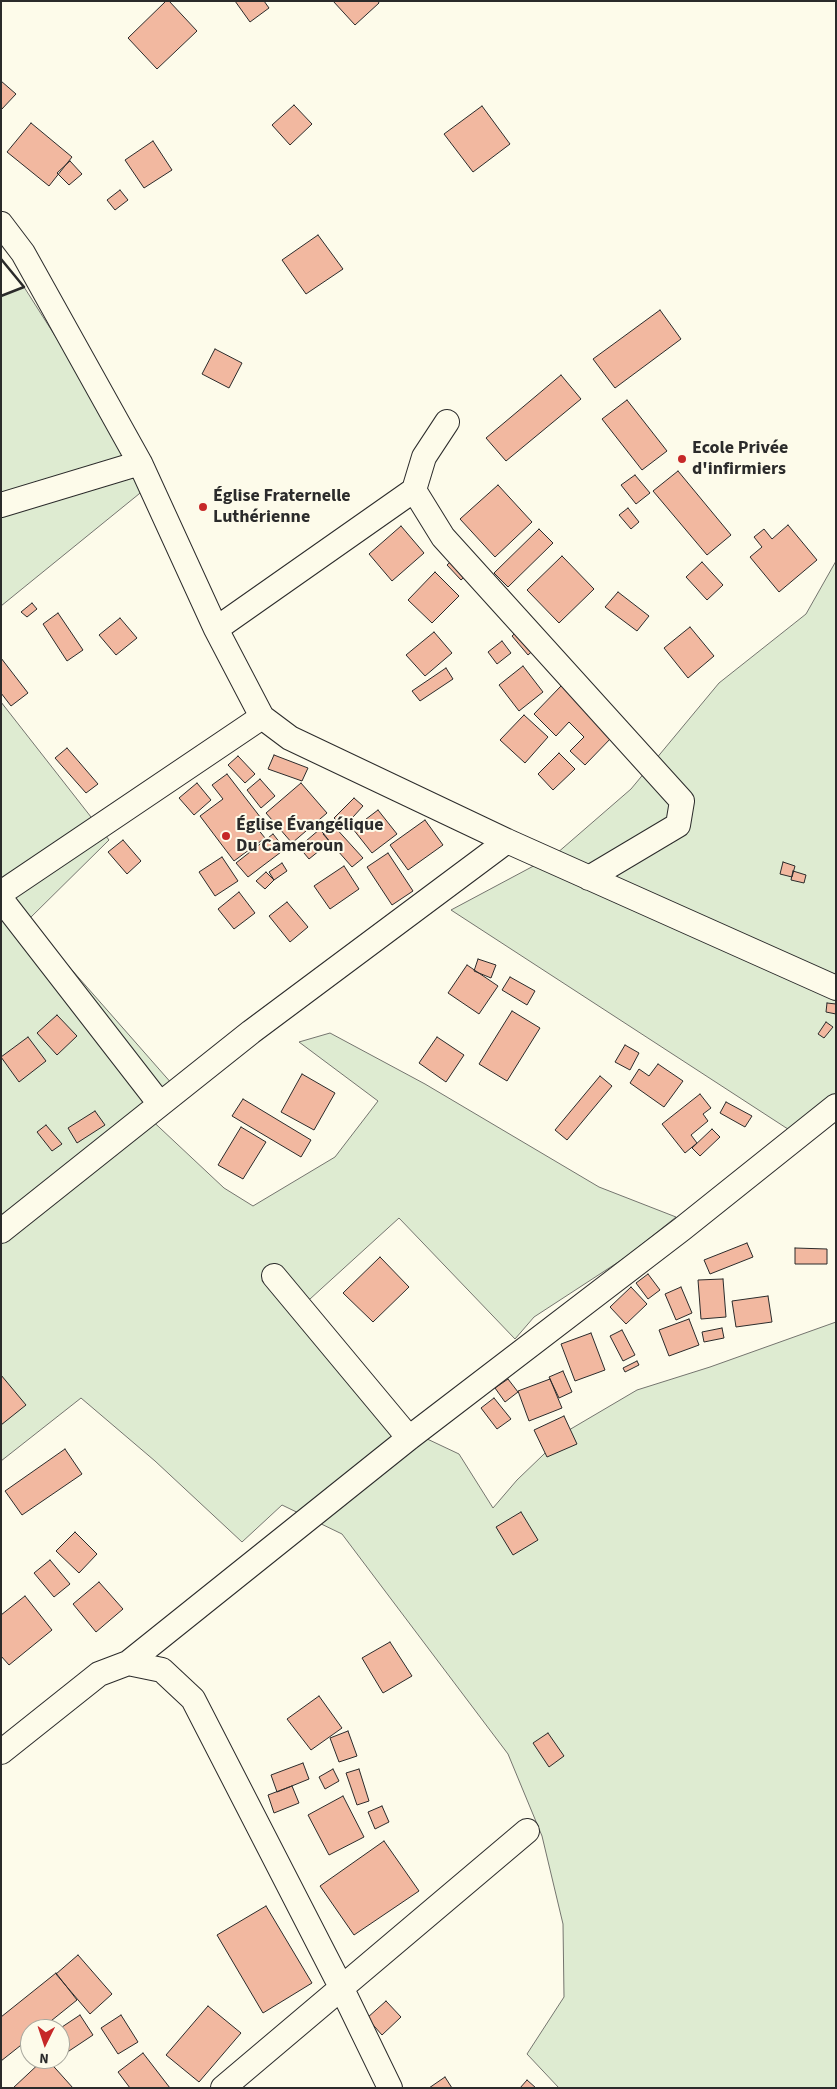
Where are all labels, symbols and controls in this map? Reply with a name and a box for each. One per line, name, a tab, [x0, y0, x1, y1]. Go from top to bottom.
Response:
place label: Ecole Privée d'infirmiers	[692, 438, 788, 480]
marker: Ecole Privée d'infirmiers	[676, 453, 688, 465]
place label: Église Fraternelle Luthérienne	[213, 486, 351, 528]
marker: Église Fraternelle Luthérienne	[197, 501, 209, 513]
place label: Église Évangélique Du Cameroun	[236, 815, 384, 858]
marker: Église Évangélique Du Cameroun	[220, 830, 232, 842]
north arrow	[20, 2019, 70, 2069]
text: N	[39, 2048, 49, 2068]

